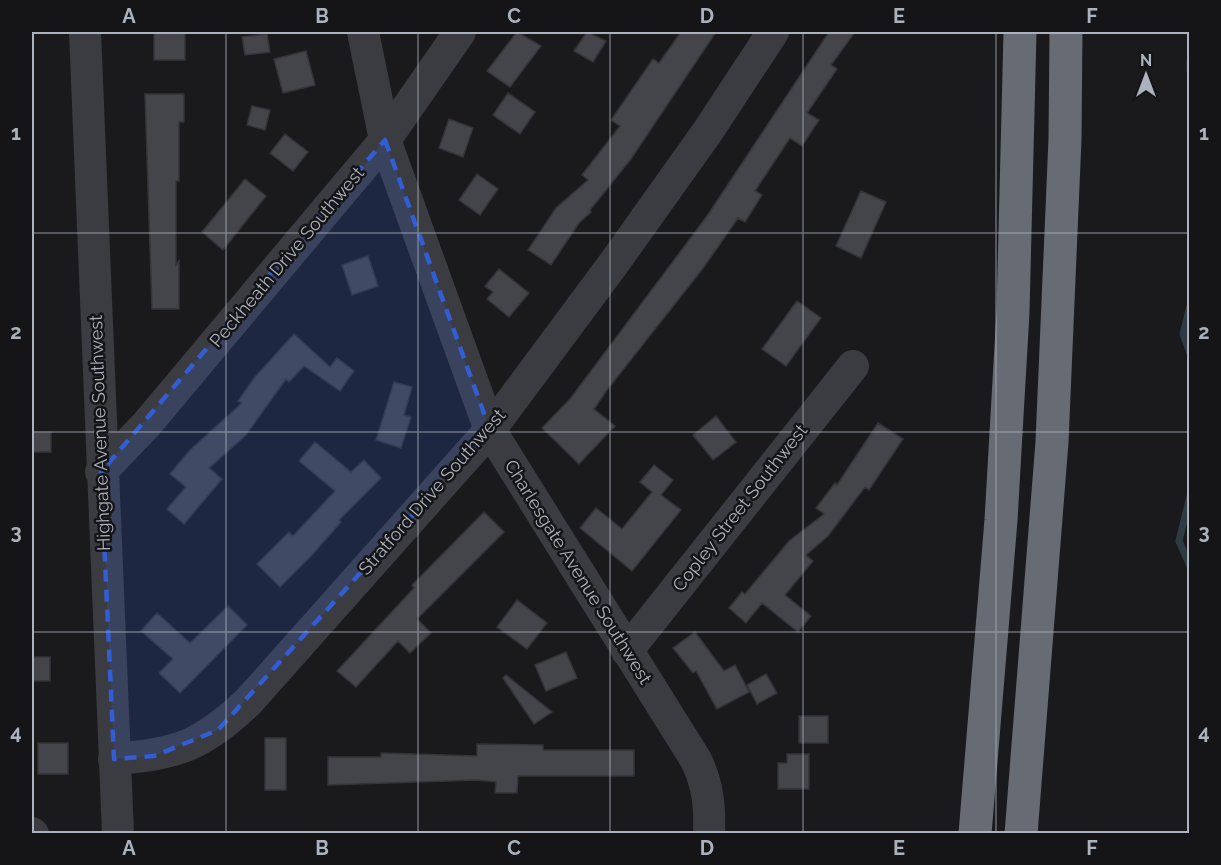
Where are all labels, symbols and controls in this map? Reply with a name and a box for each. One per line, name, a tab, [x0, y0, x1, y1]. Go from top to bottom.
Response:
text: A	[122, 4, 136, 28]
text: B	[315, 4, 329, 28]
text: C	[507, 4, 521, 28]
text: D	[700, 4, 714, 28]
text: E	[893, 4, 905, 28]
text: F	[1086, 4, 1098, 28]
north arrow	[1116, 45, 1176, 105]
text: N	[1140, 51, 1152, 70]
text: 1	[11, 121, 21, 145]
text: 1	[1199, 121, 1209, 145]
street label: Peckheath Drive Southwest	[205, 162, 368, 351]
street label: Highgate Avenue Southwest	[85, 315, 114, 551]
text: 2	[10, 320, 22, 344]
text: 2	[1198, 320, 1210, 344]
street label: Stratford Drive Southwest	[354, 404, 509, 579]
street label: Copley Street Southwest	[668, 420, 811, 595]
street label: Charlesgate Avenue Southwest	[501, 456, 656, 688]
text: 3	[10, 520, 22, 544]
text: 3	[1198, 520, 1210, 544]
text: 4	[10, 720, 22, 744]
text: 4	[1198, 720, 1210, 744]
text: A	[122, 836, 136, 860]
text: B	[315, 836, 329, 860]
text: C	[507, 836, 521, 860]
text: D	[700, 836, 714, 860]
text: E	[893, 836, 905, 860]
text: F	[1086, 836, 1098, 860]

